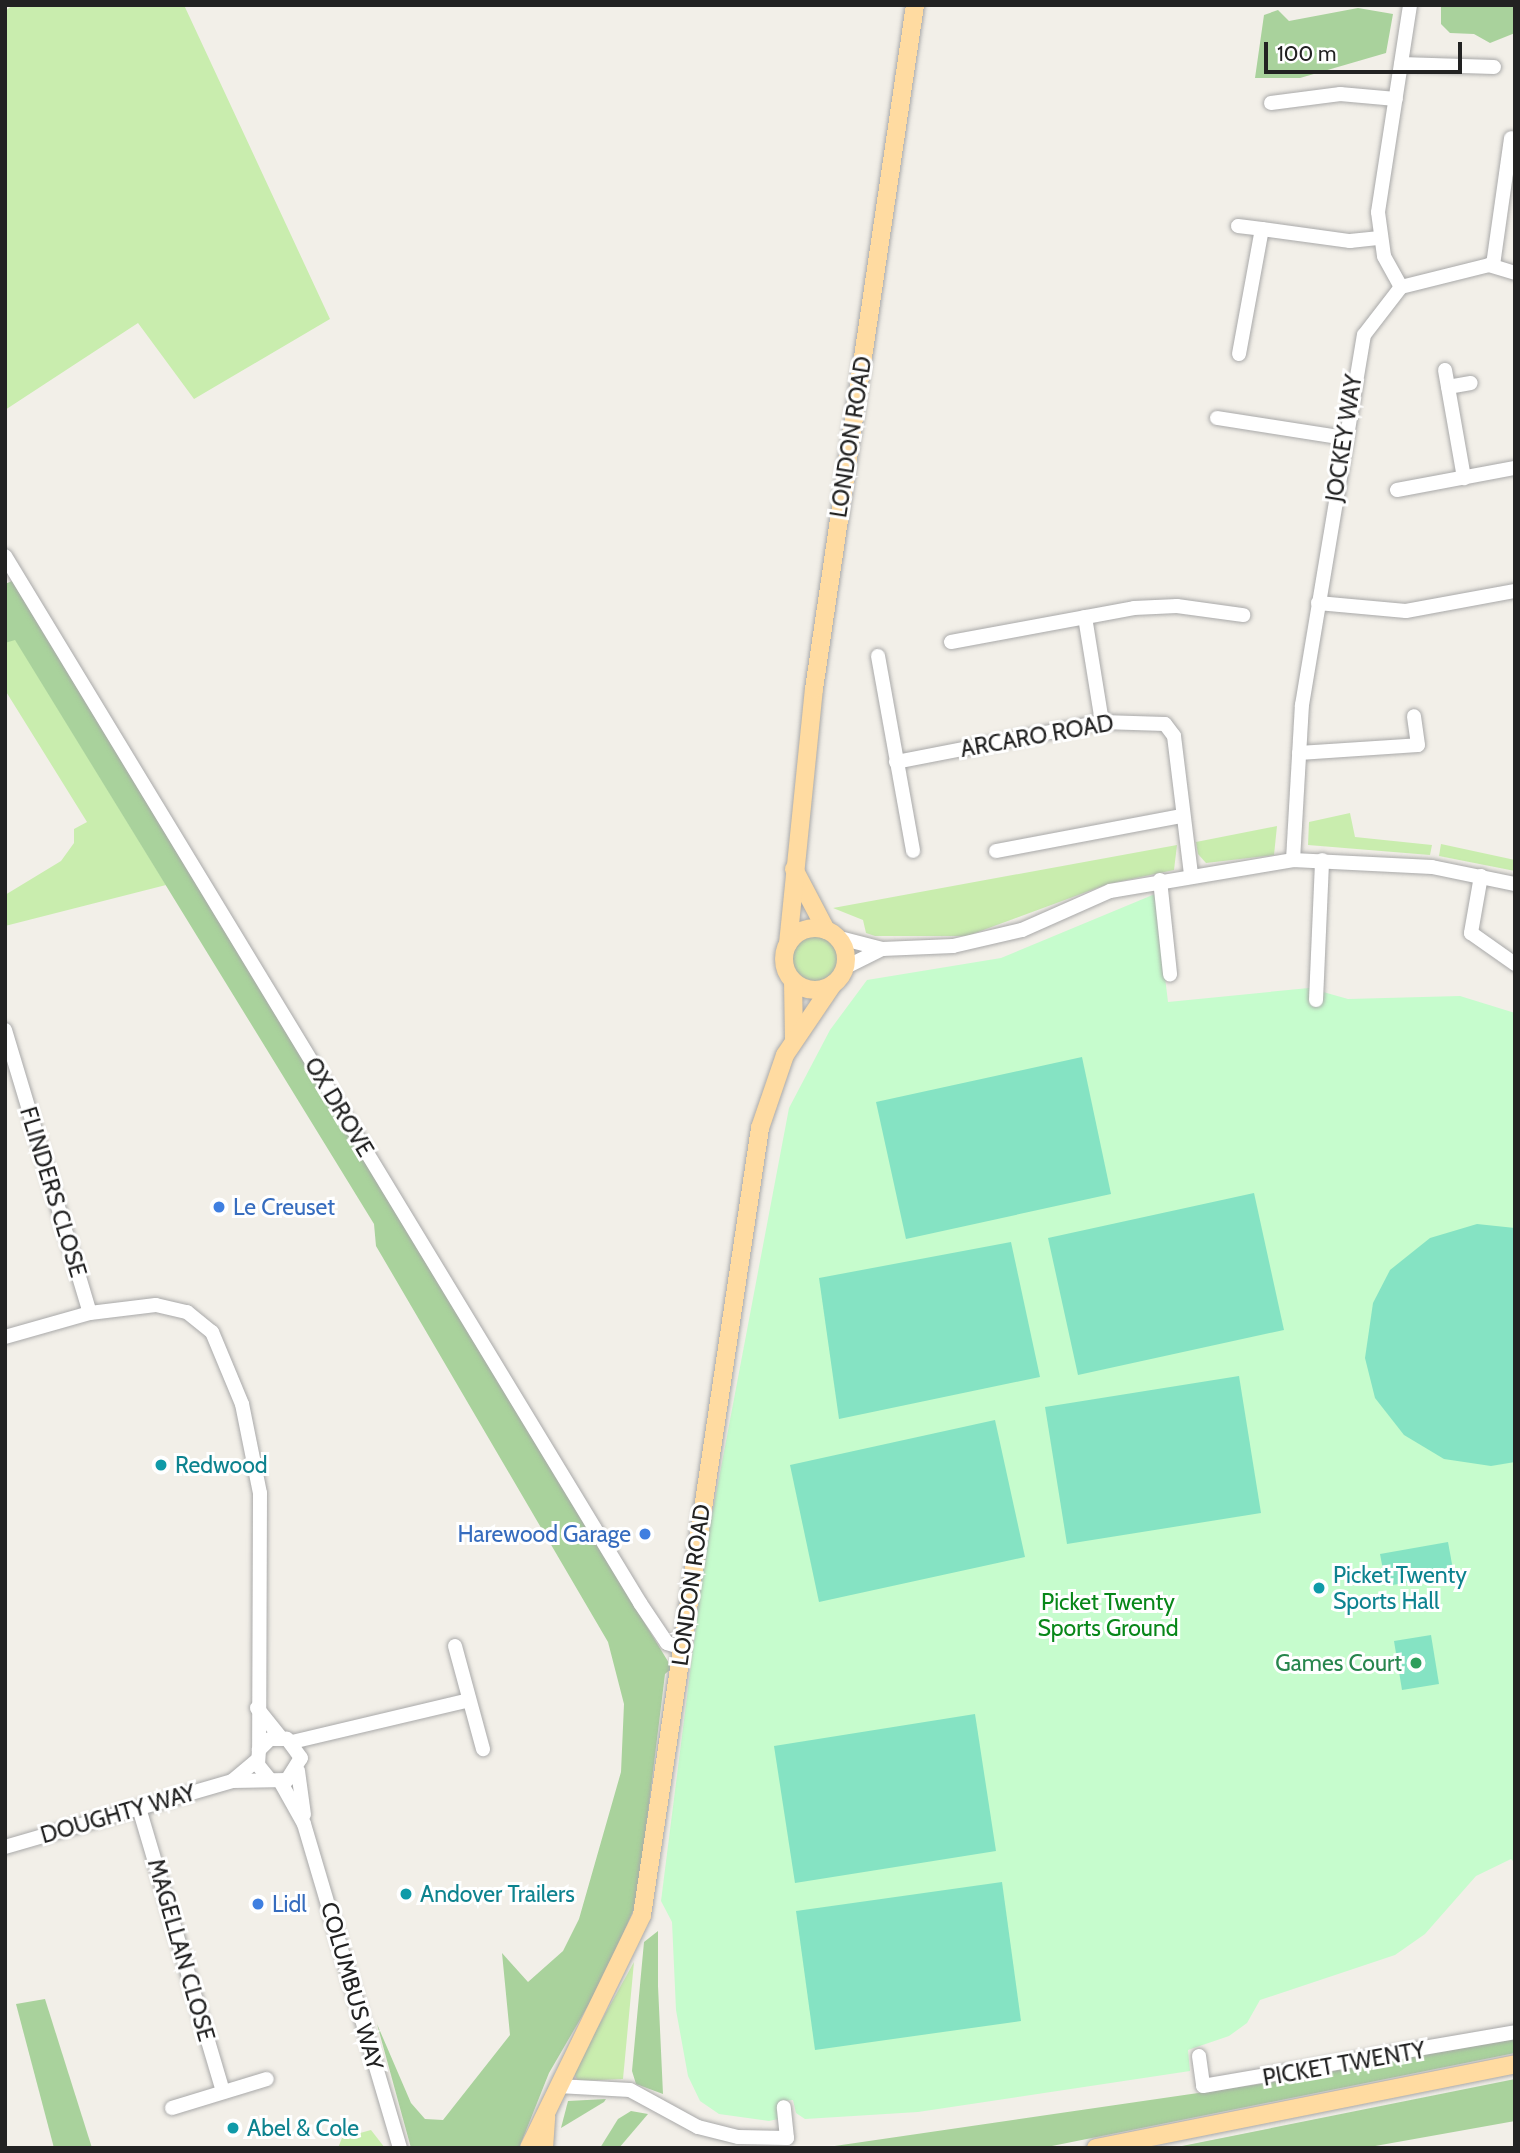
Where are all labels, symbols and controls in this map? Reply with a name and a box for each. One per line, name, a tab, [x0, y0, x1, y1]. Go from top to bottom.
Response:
scale bar	[1268, 28, 1466, 72]
text: 100 m	[1277, 41, 1336, 66]
street label: LONDON ROAD	[825, 354, 877, 520]
street label: JOCKEY WAY	[1320, 372, 1368, 504]
street label: ARCARO ROAD	[958, 709, 1116, 763]
street label: OX DROVE	[299, 1052, 379, 1162]
street label: FLINDERS CLOSE	[14, 1104, 92, 1280]
place label: Le Creuset	[233, 1193, 335, 1221]
marker: Le Creuset	[211, 1199, 227, 1215]
place label: Redwood	[175, 1451, 268, 1479]
marker: Redwood	[153, 1457, 169, 1473]
street label: LONDON ROAD	[666, 1502, 716, 1668]
place label: Harewood Garage	[458, 1520, 631, 1548]
marker: Harewood Garage	[637, 1526, 653, 1542]
place label: Picket Twenty Sports Hall	[1333, 1561, 1467, 1615]
marker: Picket Twenty Sports Hall	[1311, 1580, 1327, 1596]
park label: Picket Twenty Sports Ground	[1037, 1588, 1179, 1642]
place label: Games Court	[1275, 1649, 1402, 1677]
marker: Games Court	[1408, 1655, 1424, 1671]
street label: DOUGHTY WAY	[37, 1779, 199, 1849]
street label: MAGELLAN CLOSE	[142, 1856, 220, 2044]
place label: Andover Trailers	[420, 1880, 575, 1908]
marker: Andover Trailers	[398, 1886, 414, 1902]
place label: Lidl	[272, 1890, 307, 1918]
marker: Lidl	[250, 1896, 266, 1912]
street label: COLUMBUS WAY	[315, 1899, 389, 2073]
street label: PICKET TWENTY	[1261, 2036, 1427, 2092]
place label: Abel & Cole	[247, 2114, 359, 2142]
marker: Abel & Cole	[225, 2120, 241, 2136]

